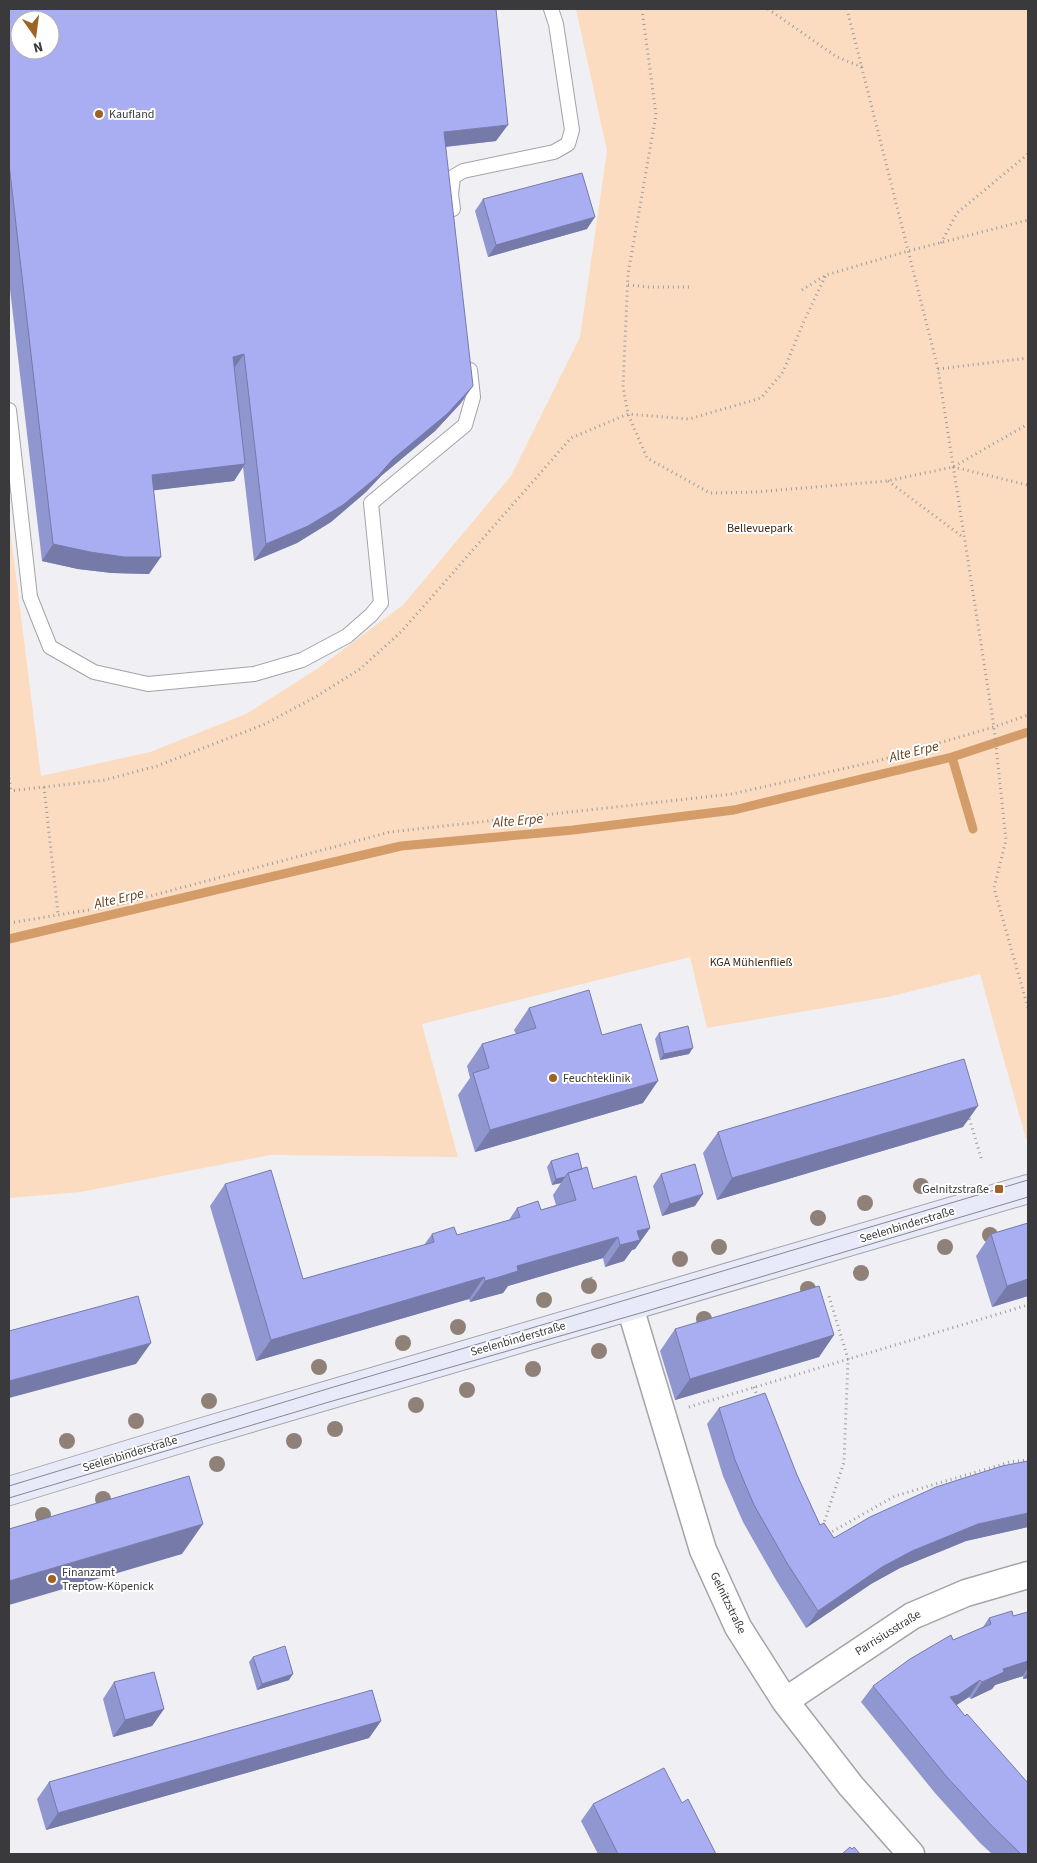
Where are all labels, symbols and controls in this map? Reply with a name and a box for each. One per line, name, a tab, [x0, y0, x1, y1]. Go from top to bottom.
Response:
north arrow	[10, 10, 60, 60]
text: N	[31, 36, 45, 57]
place label: Kaufland	[109, 106, 154, 123]
marker: Kaufland	[93, 108, 105, 120]
park label: Bellevuepark	[727, 520, 793, 537]
water label: Alte Erpe	[886, 736, 941, 768]
water label: Alte Erpe	[491, 809, 544, 833]
water label: Alte Erpe	[91, 884, 146, 915]
park label: KGA Mühlenfließ	[710, 954, 792, 971]
place label: Feuchteklinik	[563, 1070, 631, 1087]
marker: Feuchteklinik	[547, 1072, 559, 1084]
place label: Gelnitzstraße	[922, 1181, 989, 1198]
marker: Gelnitzstraße	[993, 1183, 1005, 1195]
street label: Seelenbinderstraße	[857, 1202, 957, 1248]
street label: Seelenbinderstraße	[468, 1317, 568, 1361]
street label: Seelenbinderstraße	[80, 1431, 180, 1477]
place label: Finanzamt Treptow-Köpenick	[62, 1564, 154, 1595]
street label: Gelnitzstraße	[706, 1569, 750, 1637]
marker: Finanzamt Treptow-Köpenick	[46, 1573, 58, 1585]
street label: Parrisiusstraße	[852, 1606, 924, 1660]

